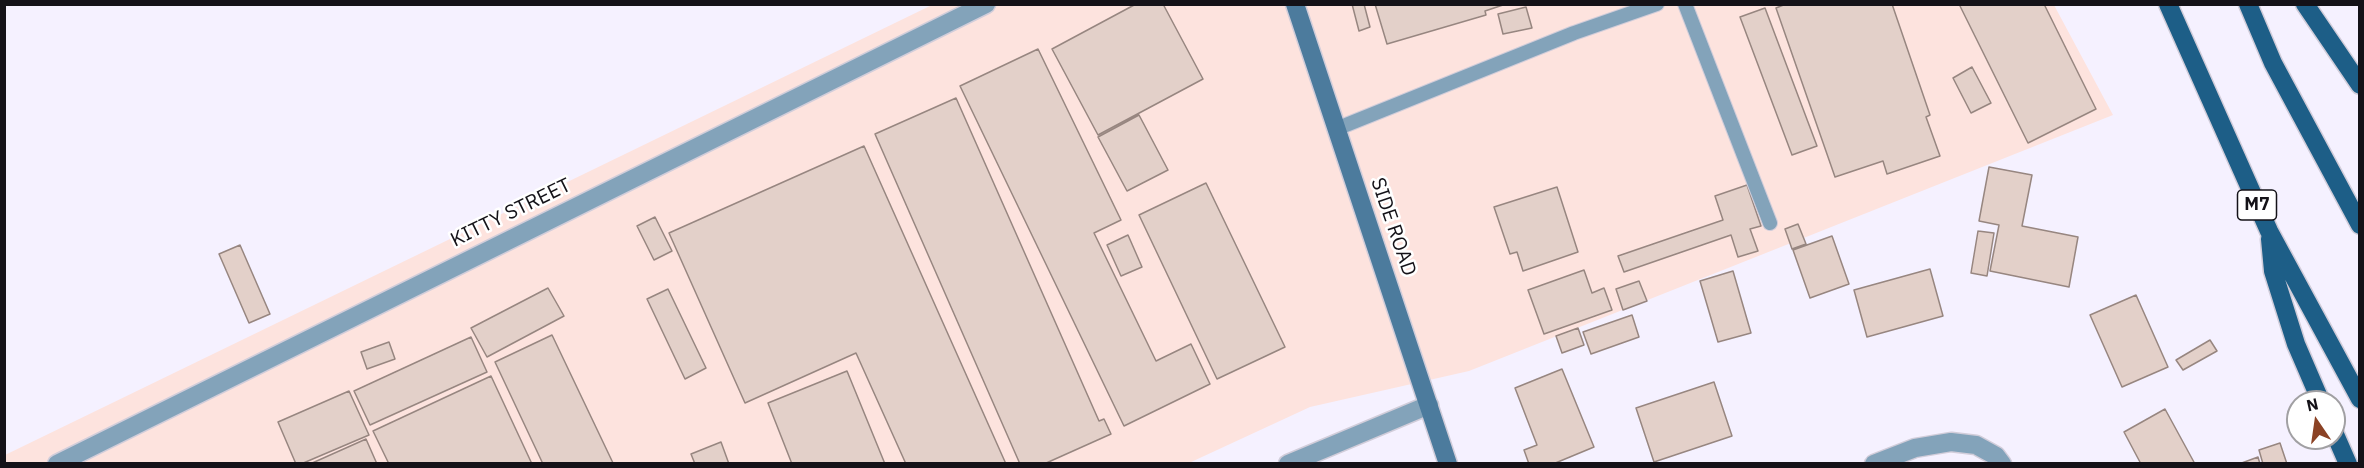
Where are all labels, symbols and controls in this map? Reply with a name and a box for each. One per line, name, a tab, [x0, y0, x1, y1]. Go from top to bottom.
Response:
street label: KITTY STREET	[447, 174, 575, 252]
street label: SIDE ROAD	[1365, 175, 1421, 279]
road number: M7	[2238, 190, 2276, 220]
north arrow	[2286, 390, 2346, 450]
text: N	[2305, 393, 2320, 415]

